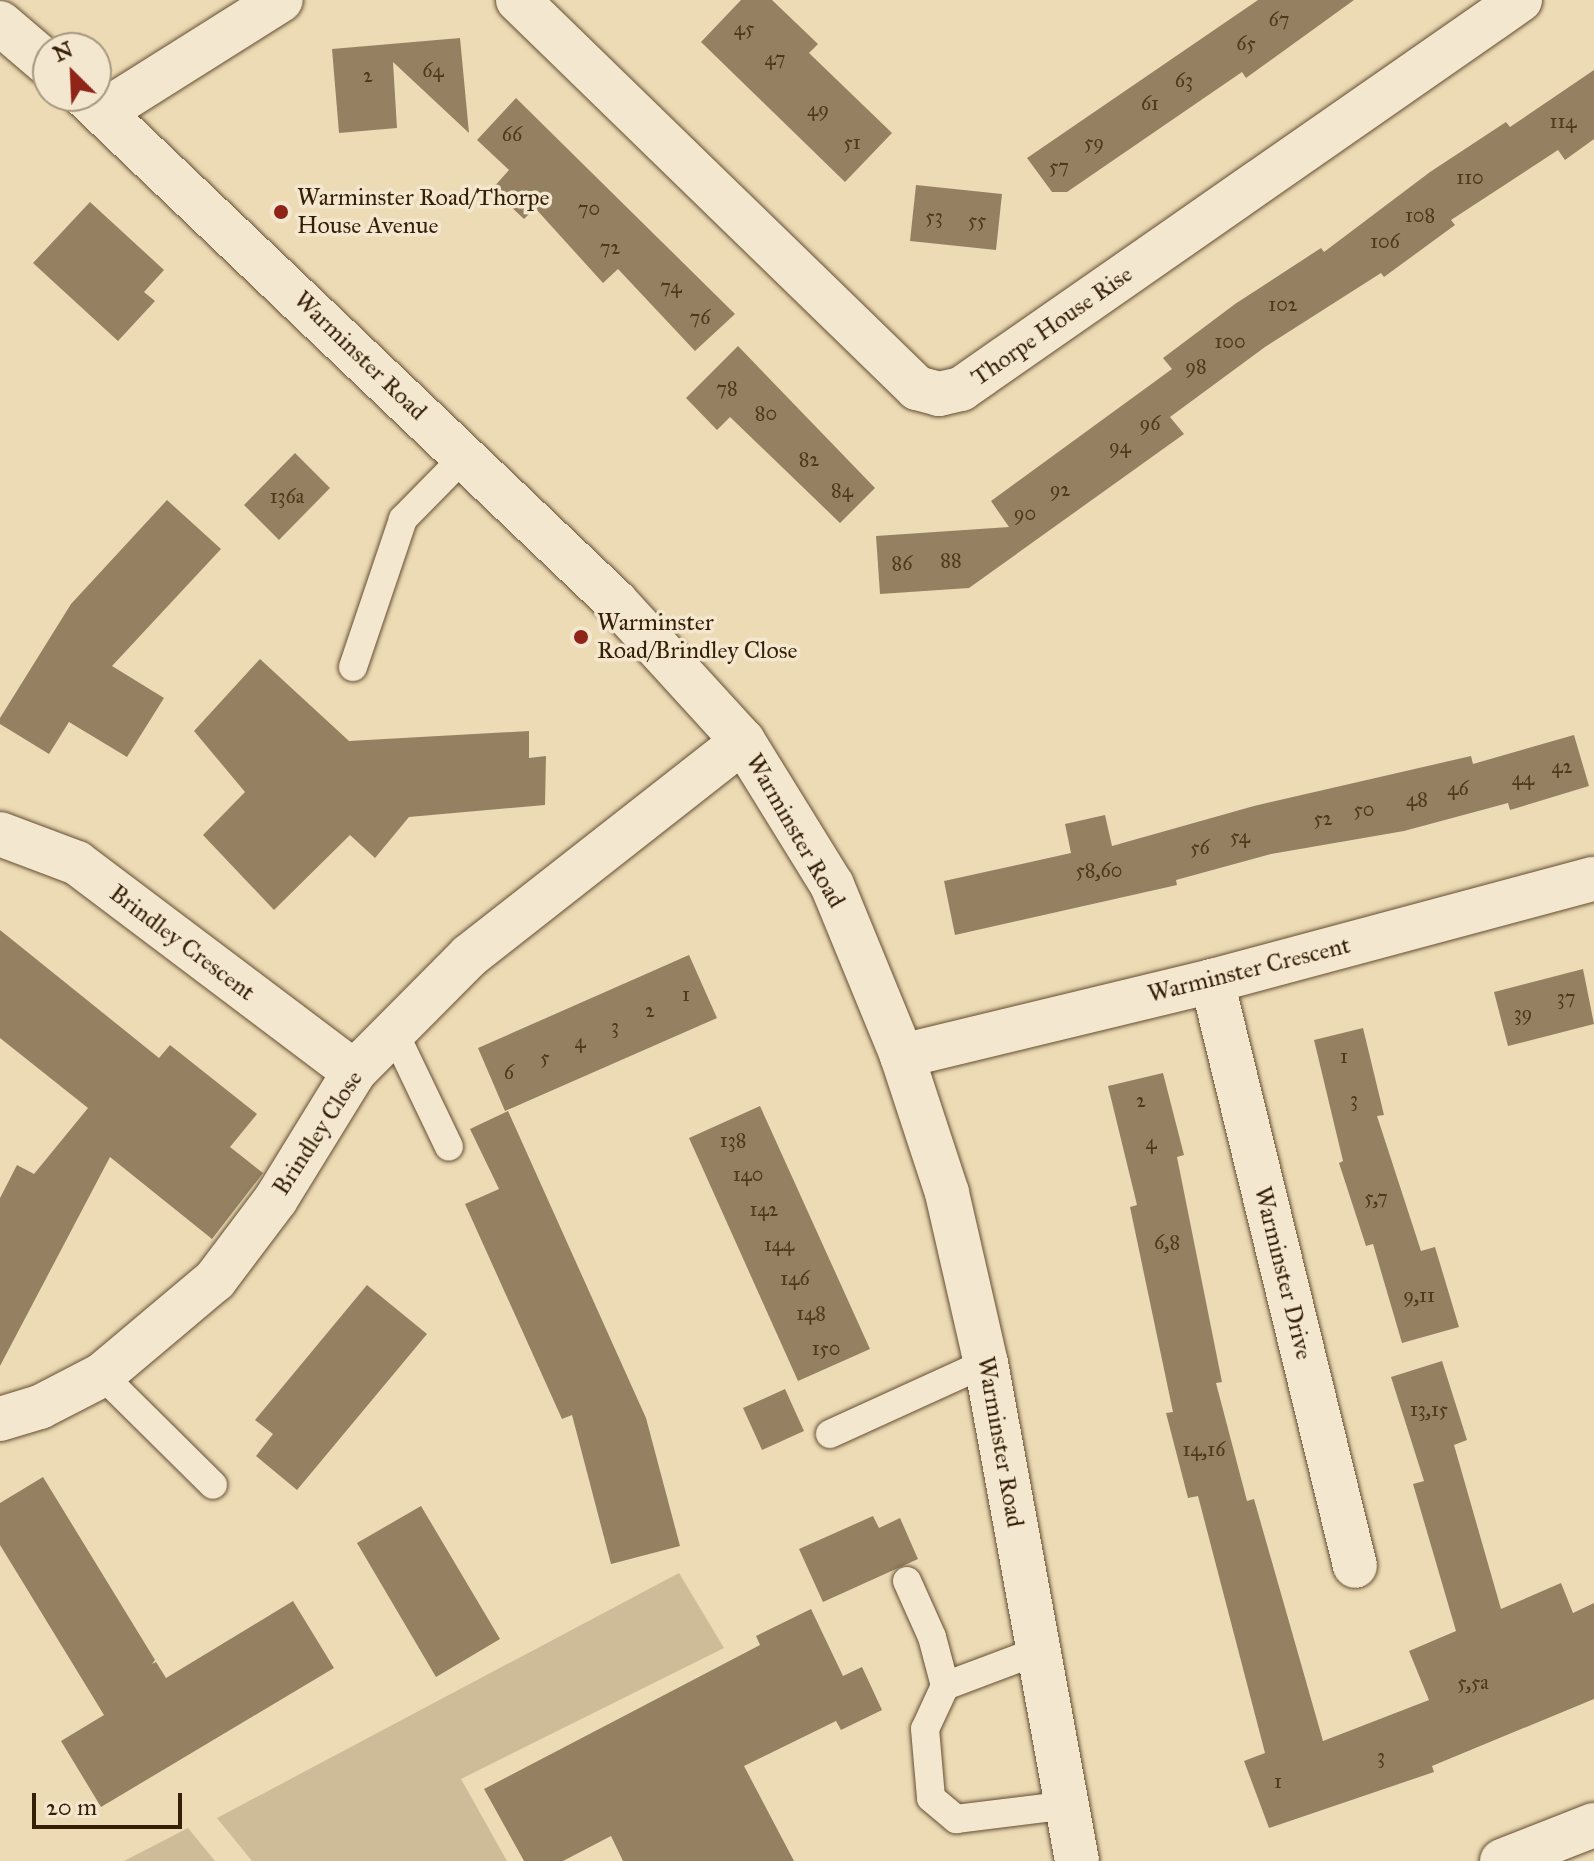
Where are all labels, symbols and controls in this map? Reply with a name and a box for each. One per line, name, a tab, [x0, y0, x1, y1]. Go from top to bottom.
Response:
house number: 67	[1269, 7, 1289, 31]
house number: 45	[734, 16, 754, 40]
house number: 65	[1236, 31, 1256, 55]
north arrow	[32, 32, 112, 112]
text: N	[49, 35, 77, 68]
house number: 47	[765, 46, 785, 70]
house number: 64	[422, 58, 444, 82]
house number: 2	[363, 63, 373, 87]
house number: 63	[1175, 68, 1193, 92]
house number: 61	[1141, 91, 1159, 115]
house number: 49	[807, 97, 829, 121]
house number: 114	[1550, 109, 1576, 133]
house number: 66	[502, 122, 522, 146]
house number: 51	[843, 130, 861, 154]
house number: 59	[1084, 130, 1104, 154]
house number: 57	[1049, 154, 1069, 178]
house number: 110	[1456, 165, 1484, 189]
place label: Warminster Road/Thorpe House Avenue	[297, 184, 549, 240]
house number: 70	[578, 196, 600, 220]
marker: Warminster Road/Thorpe House Avenue	[272, 203, 290, 221]
house number: 108	[1405, 203, 1435, 227]
house number: 53	[925, 204, 943, 228]
house number: 55	[968, 208, 986, 232]
house number: 106	[1370, 229, 1400, 253]
house number: 72	[600, 235, 620, 259]
street label: Thorpe House Rise	[966, 260, 1138, 392]
house number: 74	[660, 274, 682, 298]
street label: Warminster Road	[288, 286, 432, 426]
house number: 102	[1268, 292, 1298, 316]
house number: 76	[690, 305, 710, 329]
house number: 100	[1214, 329, 1246, 353]
house number: 98	[1185, 354, 1207, 378]
house number: 78	[716, 376, 738, 400]
house number: 80	[755, 401, 777, 425]
house number: 96	[1140, 411, 1160, 435]
house number: 94	[1109, 434, 1131, 458]
house number: 82	[799, 447, 819, 471]
house number: 92	[1050, 477, 1070, 501]
house number: 84	[831, 478, 853, 502]
house number: 136a	[270, 484, 304, 508]
house number: 90	[1014, 501, 1036, 525]
house number: 88	[940, 548, 962, 572]
house number: 86	[892, 551, 912, 575]
place label: Warminster Road/Brindley Close	[597, 609, 797, 665]
marker: Warminster Road/Brindley Close	[572, 628, 590, 646]
street label: Warminster Road	[739, 749, 851, 913]
house number: 42	[1551, 754, 1573, 778]
house number: 44	[1512, 766, 1534, 790]
house number: 46	[1447, 776, 1469, 800]
house number: 48	[1406, 787, 1428, 811]
house number: 50	[1354, 797, 1374, 821]
house number: 52	[1313, 806, 1333, 830]
house number: 54	[1230, 824, 1250, 848]
house number: 56	[1190, 835, 1210, 859]
house number: 58,60	[1076, 858, 1122, 882]
street label: Brindley Crescent	[104, 879, 260, 1007]
street label: Warminster Crescent	[1145, 931, 1353, 1009]
house number: 1	[682, 982, 690, 1006]
house number: 37	[1557, 985, 1575, 1009]
house number: 2	[645, 998, 655, 1022]
house number: 39	[1514, 1001, 1532, 1025]
house number: 3	[611, 1014, 619, 1038]
house number: 4	[574, 1029, 586, 1053]
house number: 1	[1340, 1044, 1348, 1068]
house number: 5	[540, 1045, 550, 1069]
house number: 6	[504, 1060, 514, 1084]
street label: Brindley Close	[267, 1065, 369, 1201]
house number: 3	[1350, 1087, 1358, 1111]
house number: 2	[1136, 1088, 1146, 1112]
house number: 138	[720, 1128, 746, 1152]
house number: 4	[1145, 1130, 1157, 1154]
house number: 140	[733, 1162, 763, 1186]
street label: Warminster Drive	[1248, 1183, 1318, 1363]
house number: 5,7	[1364, 1185, 1388, 1209]
house number: 142	[750, 1197, 778, 1221]
house number: 6,8	[1154, 1230, 1180, 1254]
house number: 144	[764, 1232, 794, 1256]
house number: 146	[780, 1266, 810, 1290]
house number: 9,11	[1403, 1283, 1435, 1307]
house number: 148	[796, 1301, 826, 1325]
house number: 150	[812, 1336, 840, 1360]
street label: Warminster Road	[971, 1354, 1029, 1530]
house number: 13,15	[1410, 1397, 1448, 1421]
house number: 14,16	[1183, 1437, 1225, 1461]
house number: 5,5a	[1457, 1670, 1489, 1694]
house number: 3	[1377, 1744, 1385, 1768]
house number: 1	[1274, 1769, 1282, 1793]
scale bar	[36, 1777, 186, 1827]
text: 20 m	[46, 1792, 97, 1822]

